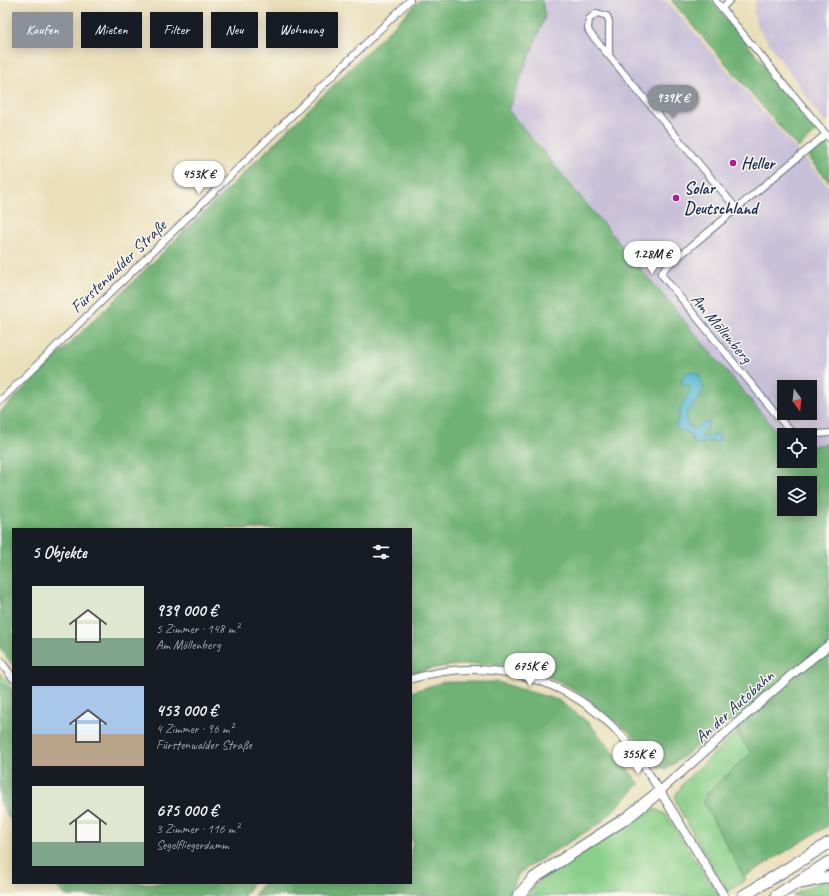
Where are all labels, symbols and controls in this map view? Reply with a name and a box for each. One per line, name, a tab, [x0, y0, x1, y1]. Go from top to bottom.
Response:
chip: Kaufen	[12, 12, 73, 48]
chip: Mieten	[81, 12, 142, 48]
chip: Filter	[150, 12, 203, 48]
chip: Neu	[211, 12, 258, 48]
chip: Wohnung	[266, 12, 338, 48]
pin: 939K €	[640, 85, 706, 119]
text: 939K €	[657, 90, 689, 106]
place label: Heller	[741, 153, 776, 174]
marker: Heller	[728, 158, 738, 168]
pin: 453K €	[166, 161, 232, 195]
text: 453K €	[183, 166, 215, 182]
place label: Solar Deutschland	[684, 178, 760, 219]
marker: Solar Deutschland	[671, 193, 681, 203]
street label: Fürstenwalder Straße	[66, 214, 172, 317]
pin: 1.28M €	[615, 241, 689, 275]
text: 1.28M €	[633, 246, 671, 262]
street label: Am Möllenberg	[686, 289, 757, 368]
north arrow	[777, 380, 817, 420]
map controls	[777, 380, 817, 516]
button: locate	[777, 428, 817, 468]
button: layers	[777, 476, 817, 516]
icon: filters	[370, 541, 392, 563]
text: 5 Objekte	[32, 542, 87, 563]
text: 939 000 €	[156, 600, 217, 621]
icon: home	[64, 602, 112, 650]
text: 5 Zimmer · 148 m²	[156, 621, 239, 637]
text: Am Möllenberg	[156, 637, 221, 653]
pin: 675K €	[497, 653, 563, 687]
text: 675K €	[513, 658, 547, 674]
street label: An der Autobahn	[690, 664, 779, 747]
text: 453 000 €	[156, 700, 218, 721]
icon: home	[64, 702, 112, 750]
text: 4 Zimmer · 96 m²	[156, 721, 233, 737]
text: Fürstenwalder Straße	[156, 737, 252, 753]
pin: 355K €	[605, 741, 671, 775]
text: 355K €	[622, 746, 654, 762]
text: 675 000 €	[156, 800, 218, 821]
icon: home	[64, 802, 112, 850]
text: 3 Zimmer · 116 m²	[156, 821, 239, 837]
text: Segelfliegerdamm	[156, 837, 228, 853]

